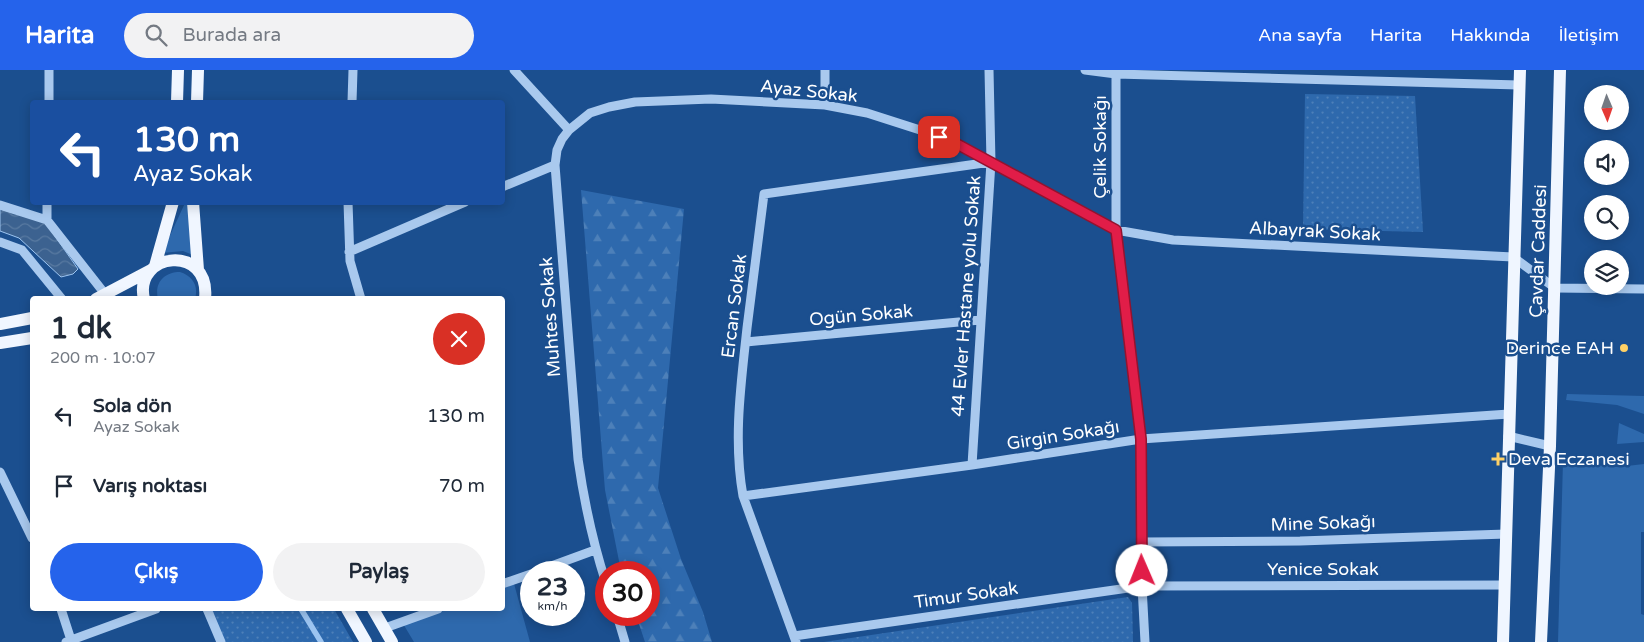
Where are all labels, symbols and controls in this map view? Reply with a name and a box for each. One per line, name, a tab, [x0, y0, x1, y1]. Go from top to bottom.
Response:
search box	[124, 13, 474, 58]
text: Harita	[25, 21, 94, 50]
icon: search	[142, 21, 170, 49]
text: Burada ara	[182, 24, 281, 46]
text: Ana sayfa	[1258, 24, 1342, 46]
text: Harita	[1370, 24, 1422, 46]
text: Hakkında	[1450, 24, 1530, 46]
text: İletişim	[1558, 24, 1619, 46]
street label: Ayaz Sokak	[759, 75, 859, 107]
north arrow	[1584, 85, 1629, 130]
map controls	[1584, 85, 1629, 295]
street label: Çelik Sokağı	[1089, 95, 1111, 199]
pin	[918, 116, 960, 158]
text: 130 m	[133, 119, 240, 161]
icon: left	[50, 120, 115, 185]
icon: arrive	[925, 123, 953, 151]
button: sound	[1584, 140, 1629, 185]
text: Ayaz Sokak	[133, 161, 252, 187]
street label: 44 Evler Hastane yolu Sokak	[947, 175, 985, 417]
street label: Çavdar Caddesi	[1525, 184, 1551, 318]
button: search	[1584, 195, 1629, 240]
street label: Albayrak Sokak	[1249, 217, 1382, 245]
button: layers	[1584, 250, 1629, 295]
street label: Ercan Sokak	[717, 252, 751, 359]
street label: Muhtes Sokak	[535, 256, 565, 378]
street label: Ogün Sokak	[808, 300, 914, 330]
text: 1 dk	[50, 310, 112, 347]
button: close	[433, 313, 485, 365]
place label: Derince EAH	[1505, 337, 1614, 359]
marker: Derince EAH	[1618, 342, 1630, 354]
text: 200 m · 10:07	[50, 348, 156, 368]
text: Sola dön	[93, 395, 172, 417]
icon: left	[50, 402, 78, 430]
text: 130 m	[427, 405, 485, 427]
street label: Girgin Sokağı	[1005, 415, 1121, 455]
text: Ayaz Sokak	[93, 417, 180, 437]
place label: Deva Eczanesi	[1508, 448, 1630, 470]
marker: Deva Eczanesi	[1492, 453, 1504, 465]
icon: arrive	[50, 472, 78, 500]
text: Varış noktası	[93, 475, 207, 497]
text: 70 m	[439, 475, 485, 497]
street label: Mine Sokağı	[1270, 510, 1376, 536]
button: Çıkış	[50, 543, 263, 601]
button: Paylaş	[273, 543, 485, 601]
position arrow	[1115, 544, 1167, 596]
street label: Yenice Sokak	[1267, 558, 1379, 580]
speed limit sign: 30	[595, 561, 660, 626]
text: 23	[537, 572, 568, 602]
street label: Timur Sokak	[913, 577, 1020, 613]
text: km/h	[537, 599, 568, 613]

